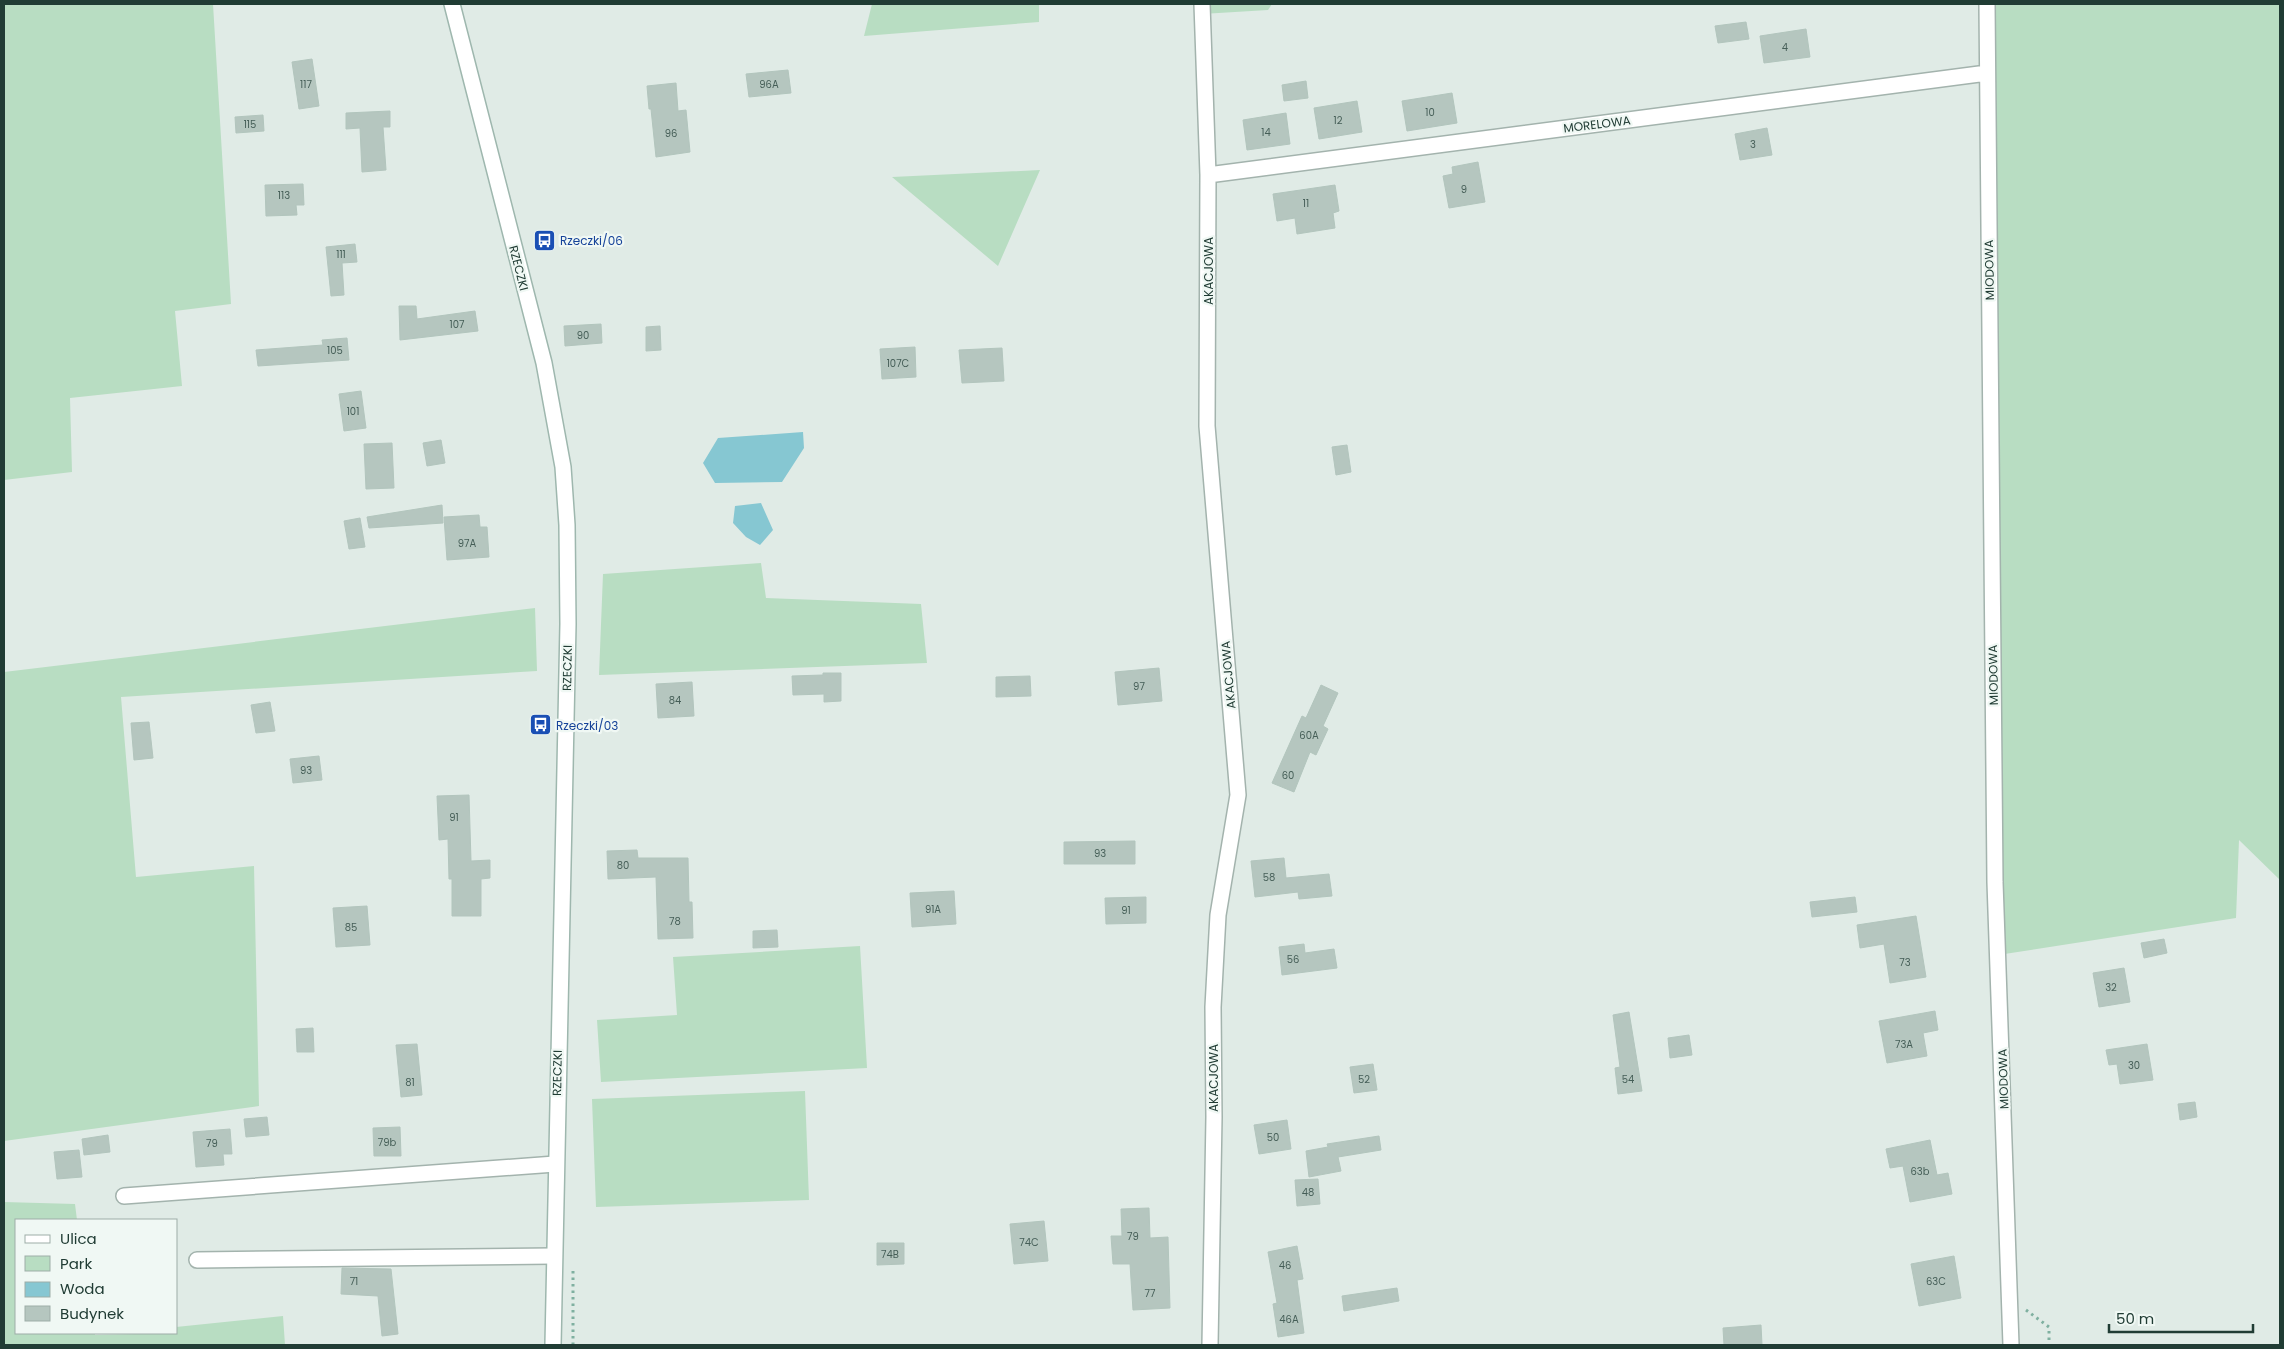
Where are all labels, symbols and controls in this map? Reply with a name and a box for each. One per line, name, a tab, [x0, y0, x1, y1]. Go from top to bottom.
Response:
house number: 4	[1782, 40, 1788, 55]
house number: 117	[300, 77, 312, 92]
house number: 96A	[759, 77, 779, 92]
house number: 10	[1425, 105, 1435, 120]
street label: MORELOWA	[1562, 111, 1632, 137]
house number: 12	[1334, 113, 1343, 128]
house number: 115	[244, 117, 256, 132]
house number: 14	[1261, 125, 1271, 140]
house number: 96	[665, 126, 677, 141]
house number: 3	[1750, 137, 1756, 152]
house number: 9	[1461, 182, 1467, 197]
house number: 113	[278, 188, 290, 203]
house number: 11	[1303, 196, 1309, 211]
bus stop icon: Rzeczki/06	[532, 228, 556, 252]
place label: Rzeczki/06	[560, 232, 623, 249]
street label: AKACJOWA	[1200, 237, 1217, 305]
street label: MIODOWA	[1980, 240, 1998, 300]
street label: RZECZKI	[505, 244, 533, 292]
house number: 111	[336, 247, 346, 262]
house number: 107	[450, 317, 465, 332]
house number: 90	[577, 328, 589, 343]
house number: 105	[327, 343, 343, 358]
house number: 107C	[887, 356, 910, 371]
house number: 101	[347, 404, 359, 419]
house number: 97A	[458, 536, 477, 551]
street label: AKACJOWA	[1217, 640, 1239, 710]
street label: RZECZKI	[558, 645, 576, 691]
street label: MIODOWA	[1984, 645, 2002, 705]
house number: 97	[1133, 679, 1145, 694]
house number: 84	[669, 693, 681, 708]
bus stop icon: Rzeczki/03	[528, 713, 552, 737]
place label: Rzeczki/03	[556, 717, 618, 734]
house number: 60A	[1299, 728, 1319, 743]
house number: 93	[300, 763, 312, 778]
house number: 60	[1282, 768, 1294, 783]
house number: 91	[449, 810, 459, 825]
house number: 93	[1094, 846, 1106, 861]
house number: 80	[617, 858, 629, 873]
house number: 58	[1263, 870, 1275, 885]
house number: 91A	[925, 902, 941, 917]
house number: 91	[1121, 903, 1131, 918]
house number: 78	[669, 914, 681, 929]
house number: 85	[345, 920, 357, 935]
house number: 56	[1287, 952, 1299, 967]
house number: 73	[1899, 955, 1911, 970]
house number: 32	[2105, 980, 2117, 995]
house number: 73A	[1895, 1037, 1913, 1052]
street label: AKACJOWA	[1205, 1044, 1222, 1112]
street label: MIODOWA	[1993, 1049, 2013, 1109]
street label: RZECZKI	[548, 1050, 566, 1096]
house number: 30	[2128, 1058, 2140, 1073]
house number: 52	[1358, 1072, 1370, 1087]
house number: 54	[1622, 1072, 1634, 1087]
house number: 81	[405, 1075, 415, 1090]
house number: 50	[1267, 1130, 1279, 1145]
house number: 79b	[378, 1135, 396, 1150]
house number: 79	[206, 1136, 218, 1151]
house number: 63b	[1911, 1164, 1930, 1179]
house number: 48	[1302, 1185, 1314, 1200]
legend	[15, 1219, 178, 1334]
text: Ulica	[60, 1228, 97, 1249]
house number: 79	[1127, 1229, 1139, 1244]
house number: 74C	[1019, 1235, 1039, 1250]
house number: 74B	[881, 1247, 899, 1262]
text: Park	[60, 1253, 92, 1274]
house number: 46	[1279, 1258, 1291, 1273]
house number: 71	[350, 1274, 358, 1289]
house number: 63C	[1926, 1274, 1946, 1289]
text: Woda	[60, 1278, 105, 1299]
house number: 77	[1145, 1286, 1156, 1301]
scale bar	[2109, 1302, 2253, 1334]
text: Budynek	[60, 1303, 124, 1324]
text: 50 m	[2116, 1308, 2154, 1329]
house number: 46A	[1279, 1312, 1299, 1327]

